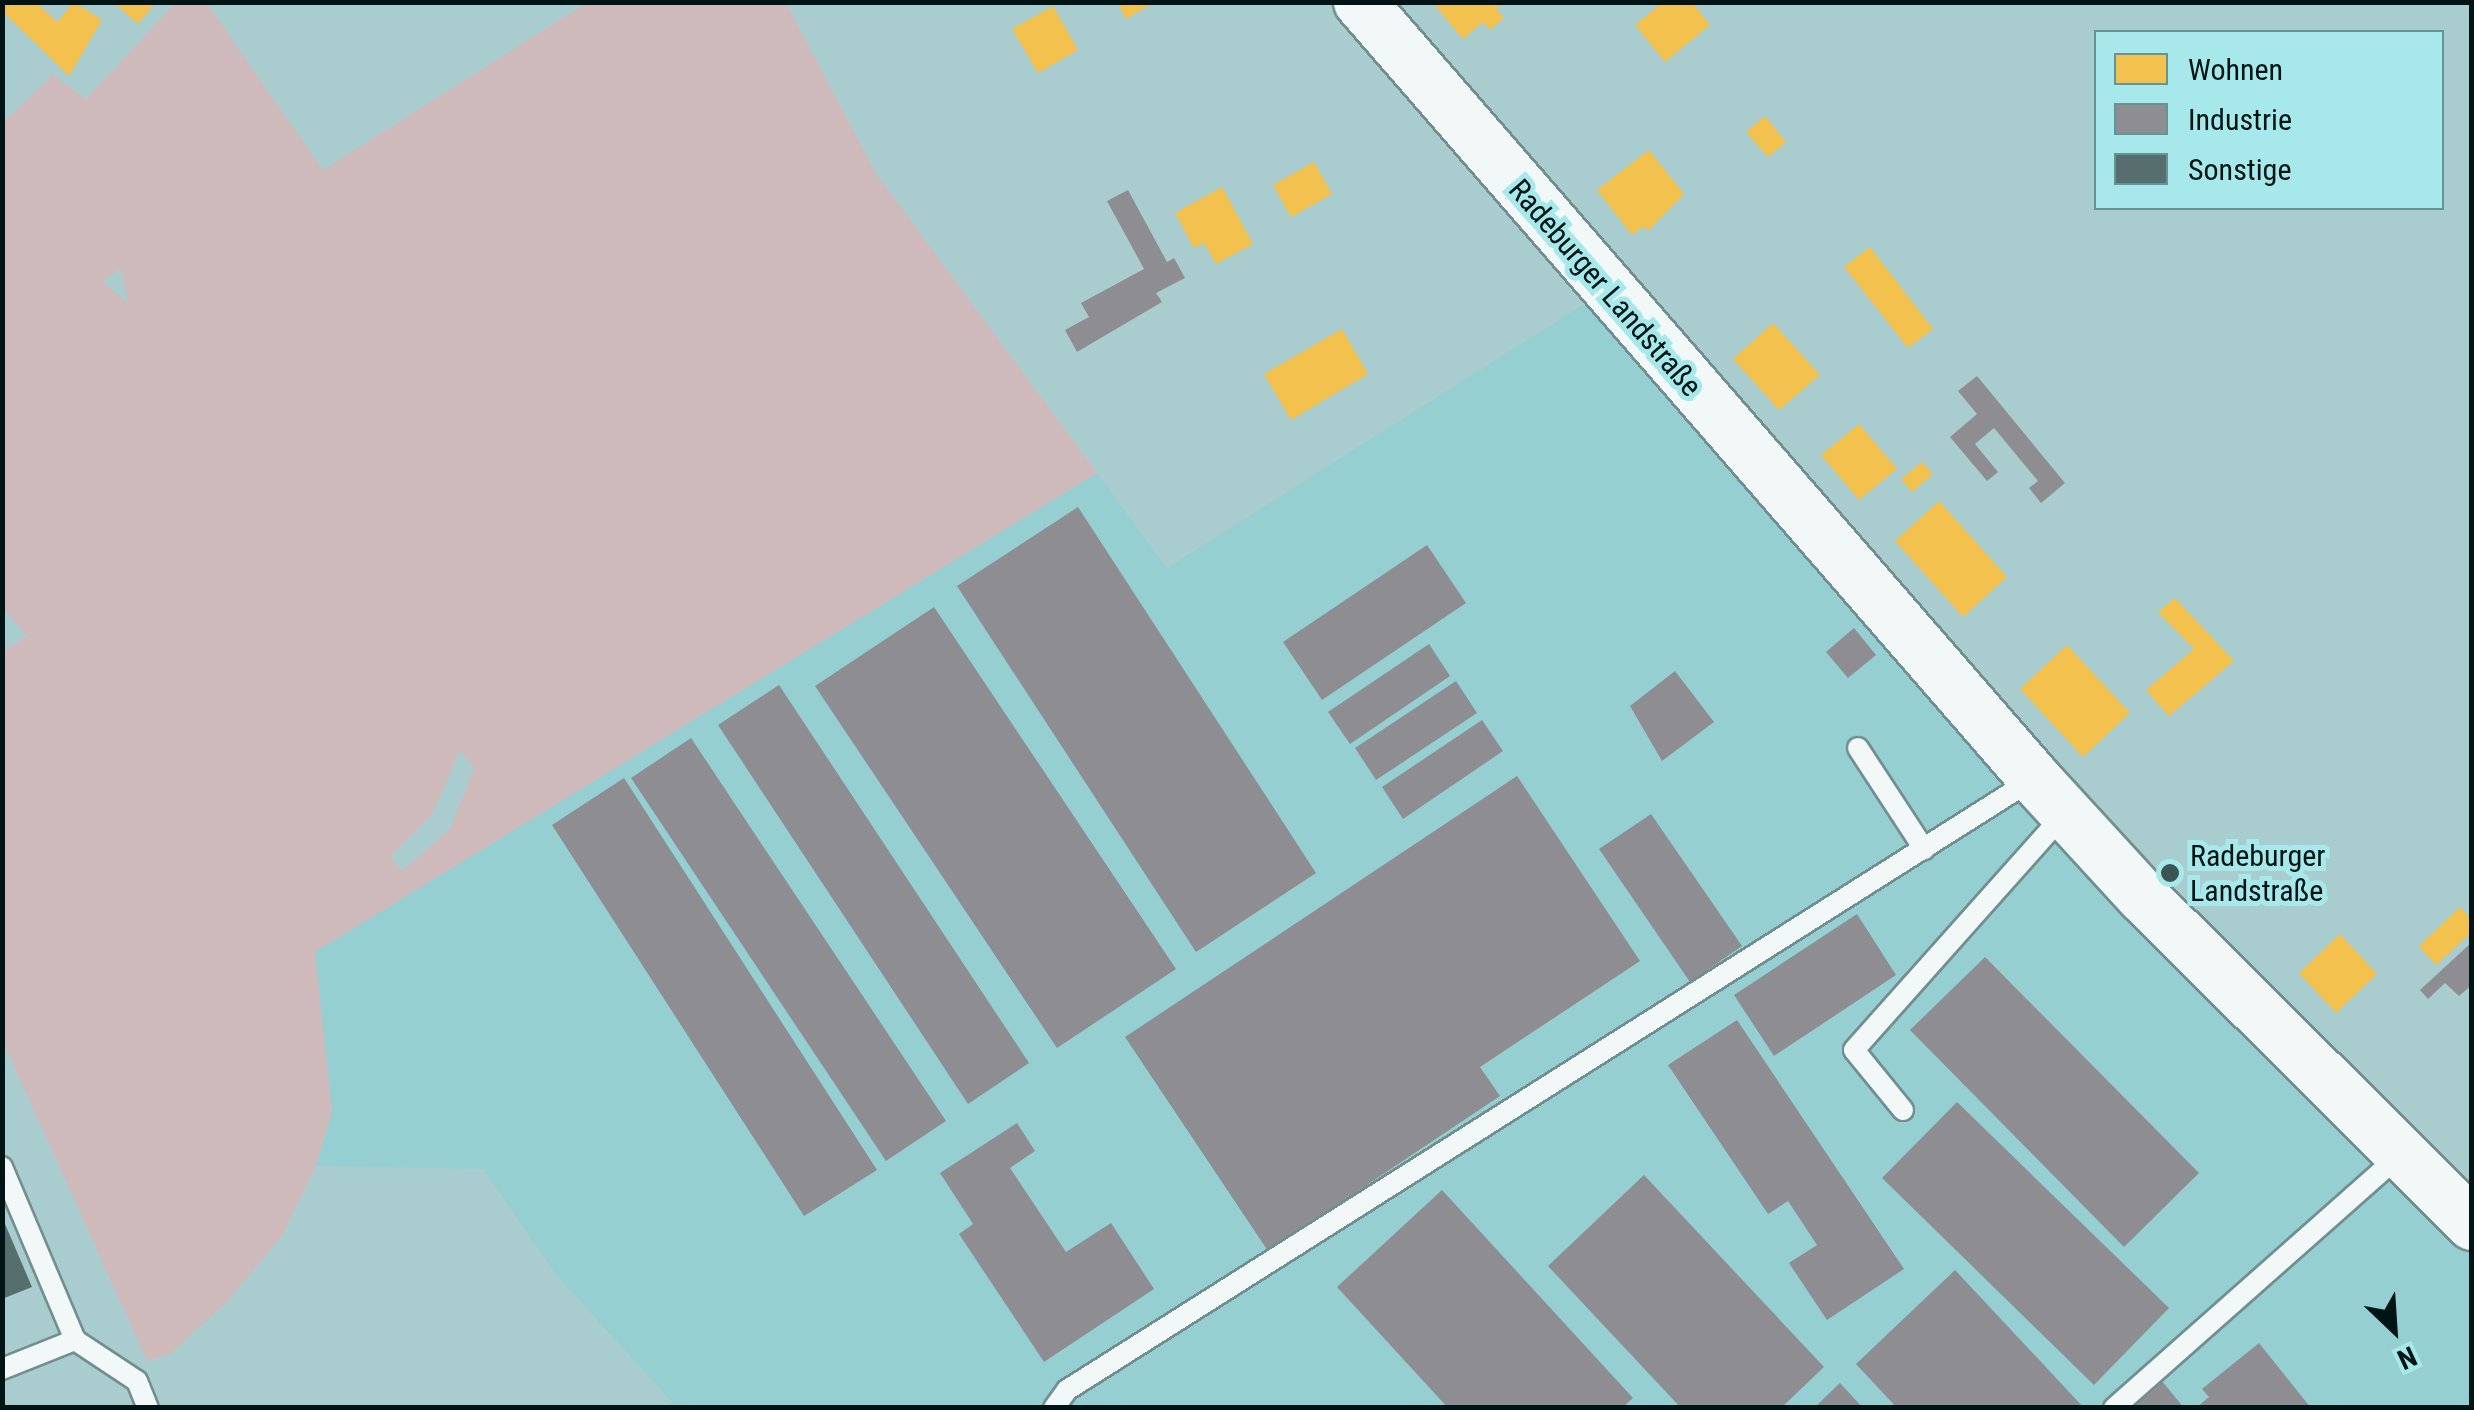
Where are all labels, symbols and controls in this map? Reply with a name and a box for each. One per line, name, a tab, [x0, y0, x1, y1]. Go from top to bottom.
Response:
legend	[2094, 30, 2444, 210]
text: Wohnen	[2188, 52, 2283, 87]
text: Industrie	[2188, 102, 2292, 137]
text: Sonstige	[2188, 152, 2291, 187]
street label: Radeburger Landstraße	[1501, 172, 1709, 404]
place label: Radeburger Landstraße	[2190, 838, 2325, 908]
marker: Radeburger Landstraße	[2159, 862, 2181, 884]
north arrow	[2344, 1280, 2444, 1380]
text: N	[2392, 1339, 2422, 1376]

